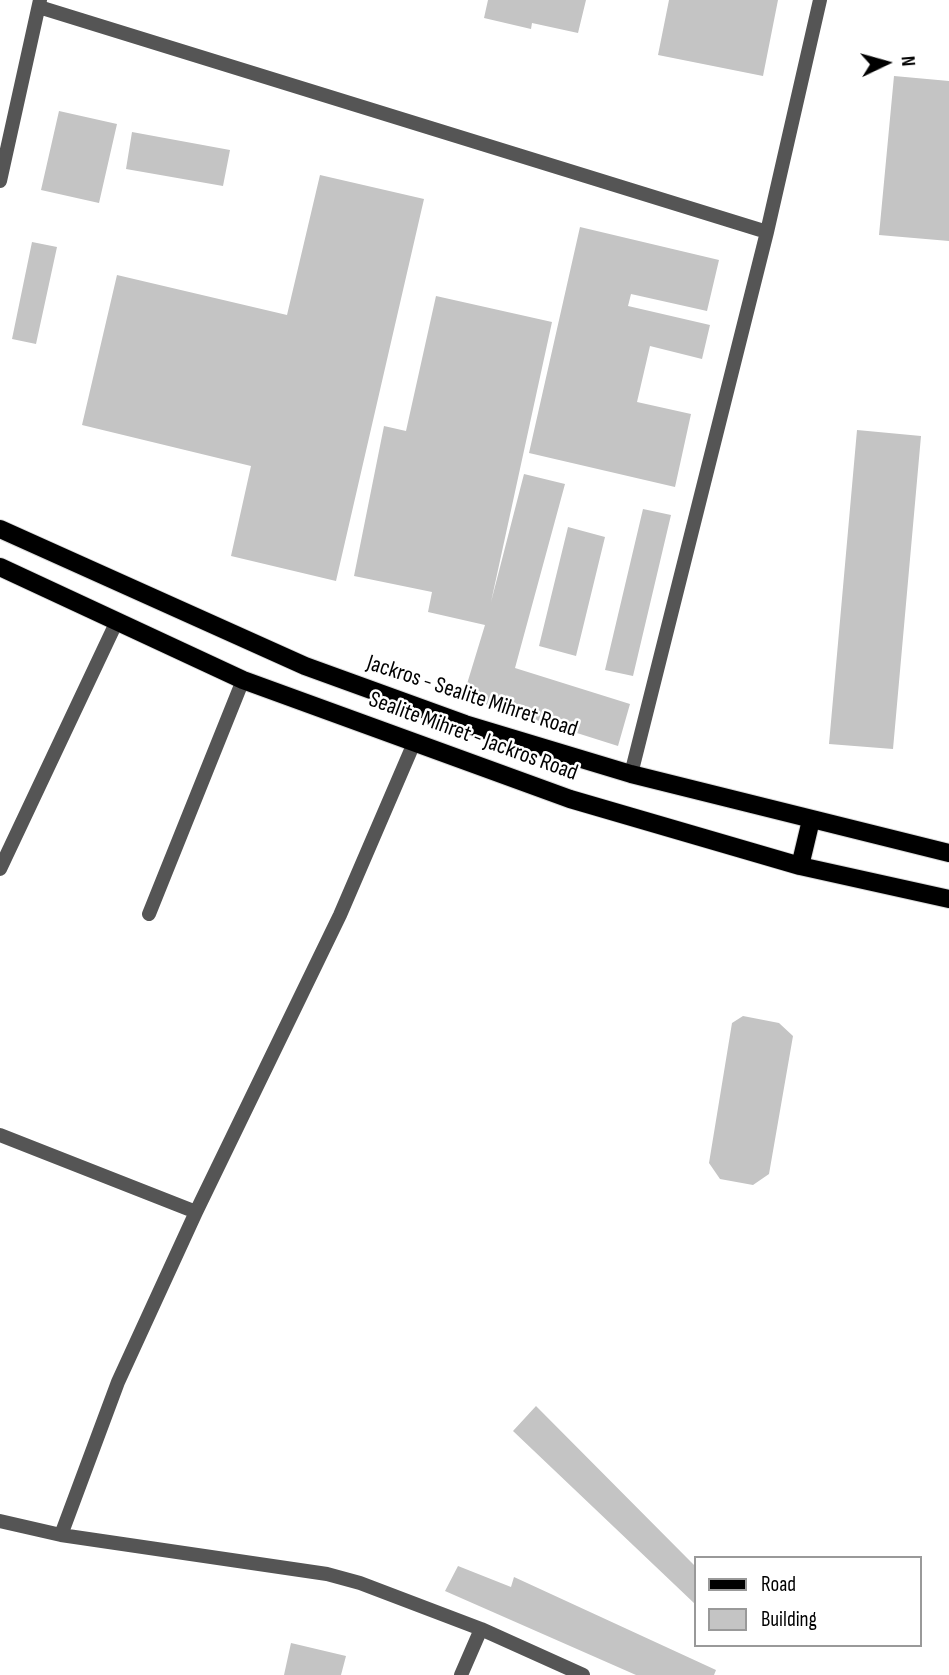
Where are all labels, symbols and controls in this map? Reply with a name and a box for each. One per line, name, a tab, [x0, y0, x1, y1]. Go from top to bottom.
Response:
north arrow	[851, 28, 921, 98]
text: N	[896, 55, 919, 67]
street label: Jackros - Sealite Mihret Road	[363, 650, 581, 744]
street label: Sealite Mihret - Jackros Road	[365, 686, 581, 788]
legend	[694, 1556, 921, 1647]
text: Road	[761, 1572, 796, 1597]
text: Building	[761, 1607, 817, 1632]

